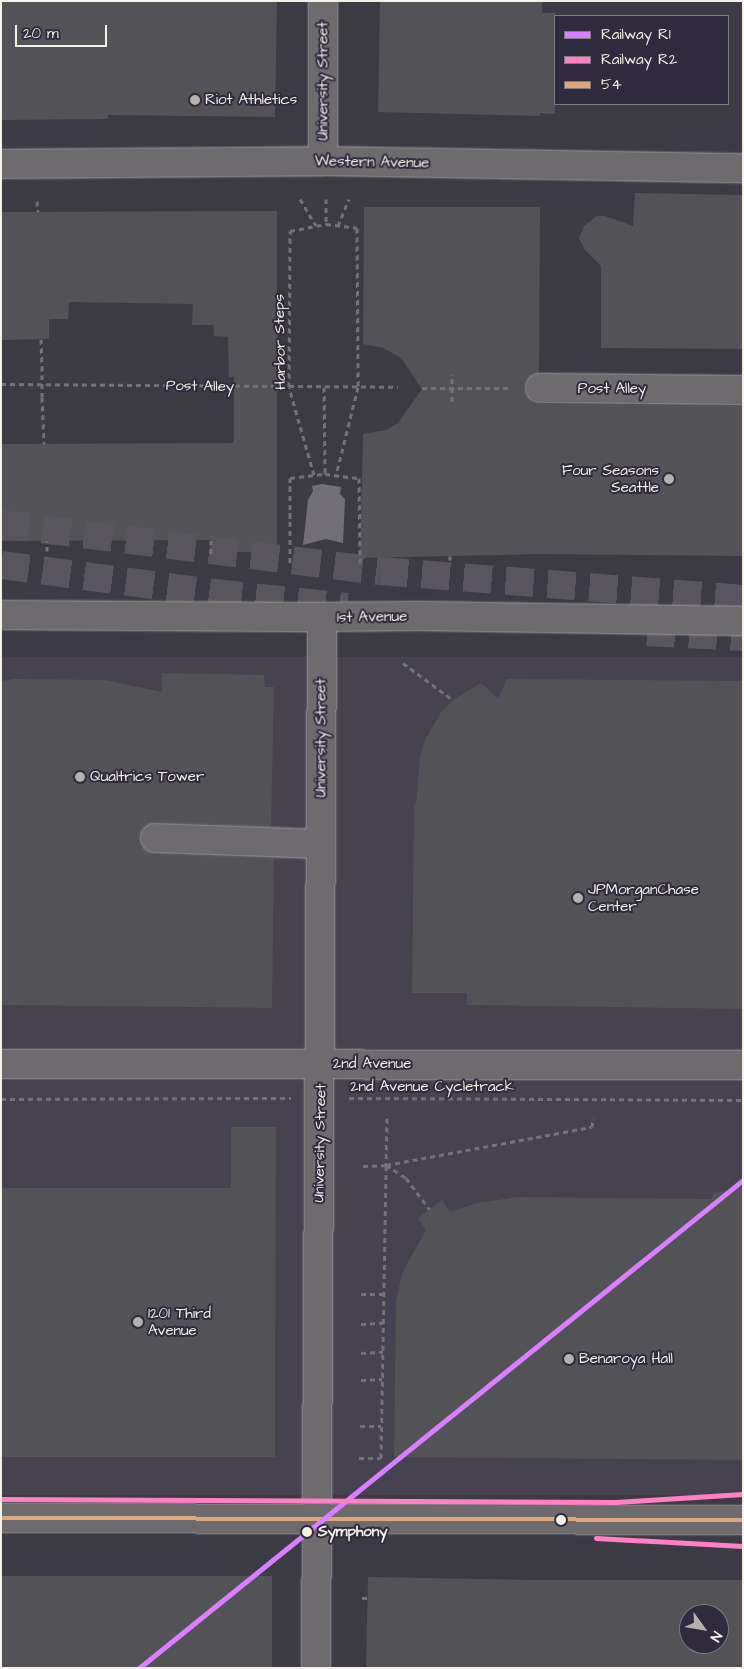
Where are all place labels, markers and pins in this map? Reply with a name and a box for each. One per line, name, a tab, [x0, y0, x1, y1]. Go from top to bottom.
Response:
place label: Riot Athletics	[205, 91, 297, 109]
marker: Riot Athletics	[189, 94, 201, 106]
place label: Four Seasons Seattle	[562, 461, 659, 496]
marker: Four Seasons Seattle	[663, 473, 675, 485]
place label: Qualtrics Tower	[90, 768, 204, 786]
marker: Qualtrics Tower	[74, 771, 86, 783]
place label: JPMorganChase Center	[588, 880, 699, 915]
marker: JPMorganChase Center	[572, 892, 584, 904]
place label: 1201 Third Avenue	[148, 1304, 211, 1339]
marker: 1201 Third Avenue	[132, 1316, 144, 1328]
place label: Benaroya Hall	[579, 1350, 673, 1368]
marker: Benaroya Hall	[563, 1353, 575, 1365]
unlabelled marker	[556, 1515, 566, 1525]
place label: Symphony	[318, 1523, 387, 1541]
marker: Symphony	[300, 1525, 314, 1539]

